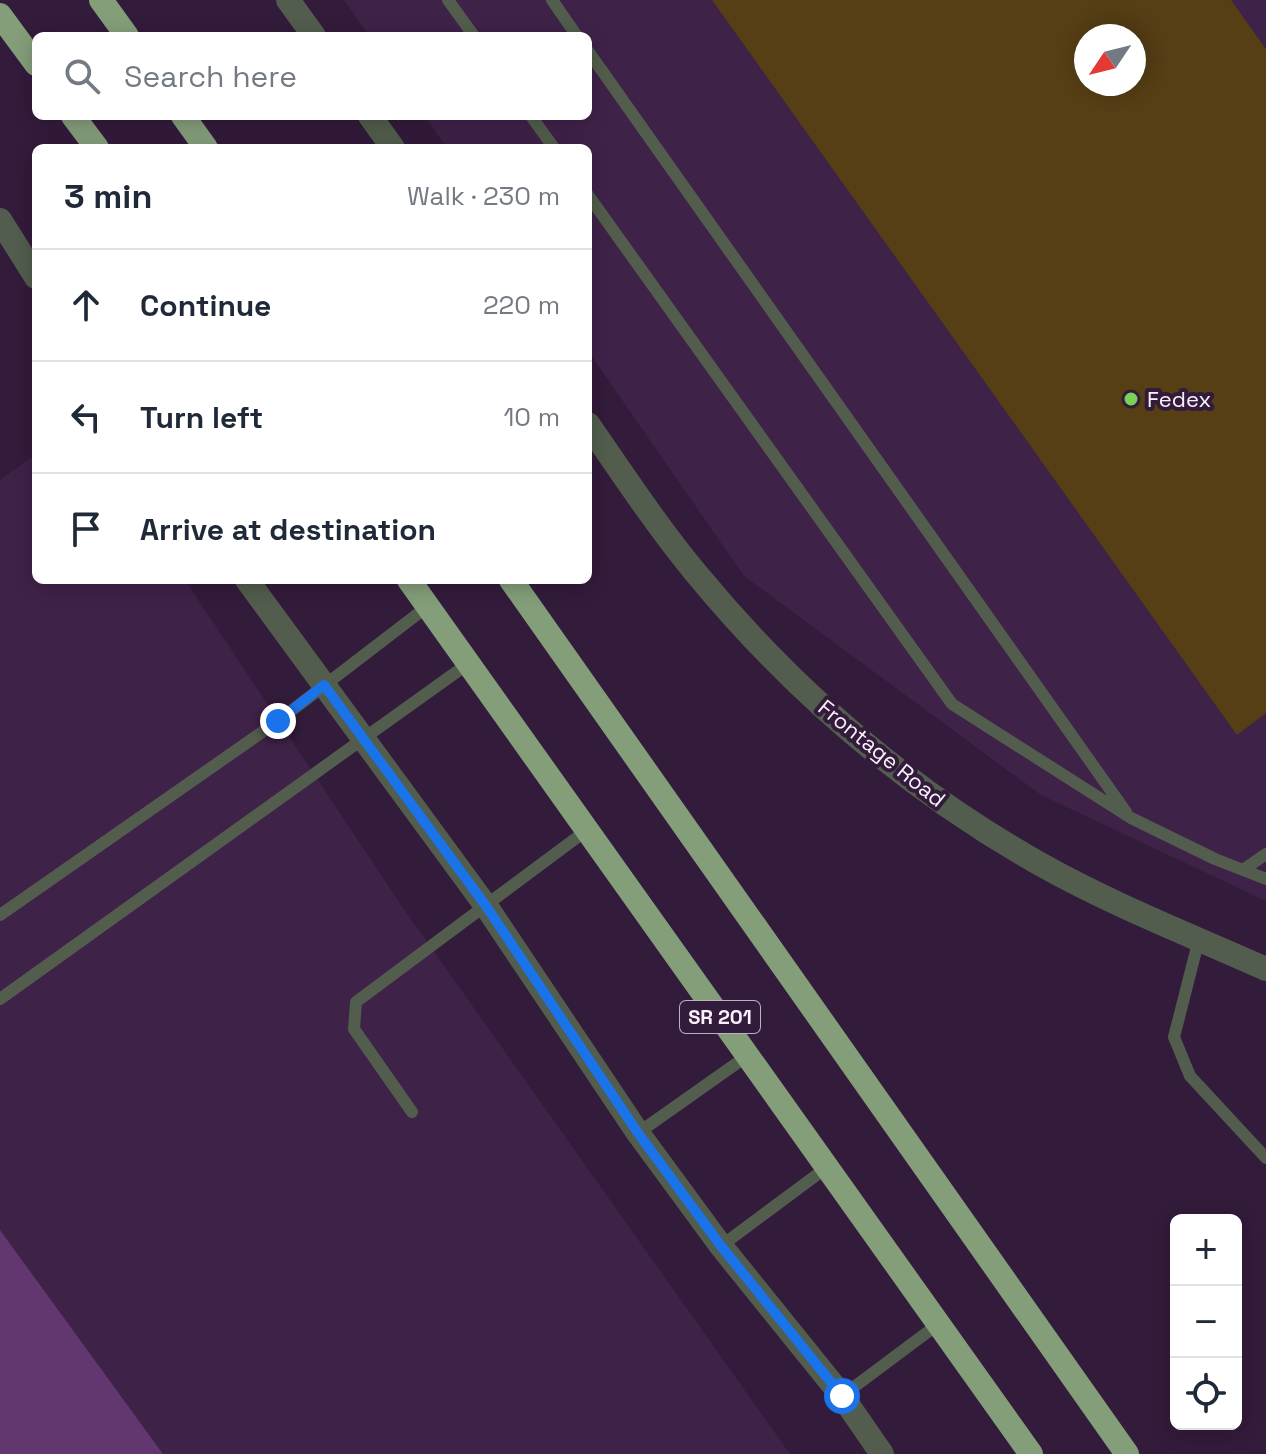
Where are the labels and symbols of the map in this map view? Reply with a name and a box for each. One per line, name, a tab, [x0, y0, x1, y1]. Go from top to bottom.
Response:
north arrow	[1074, 24, 1146, 96]
place label: Fedex	[1147, 385, 1211, 413]
marker: Fedex	[1122, 390, 1140, 408]
street label: Frontage Road	[813, 693, 951, 813]
route end	[260, 703, 296, 739]
road number: SR 201	[680, 1001, 760, 1033]
route start	[824, 1378, 860, 1414]

